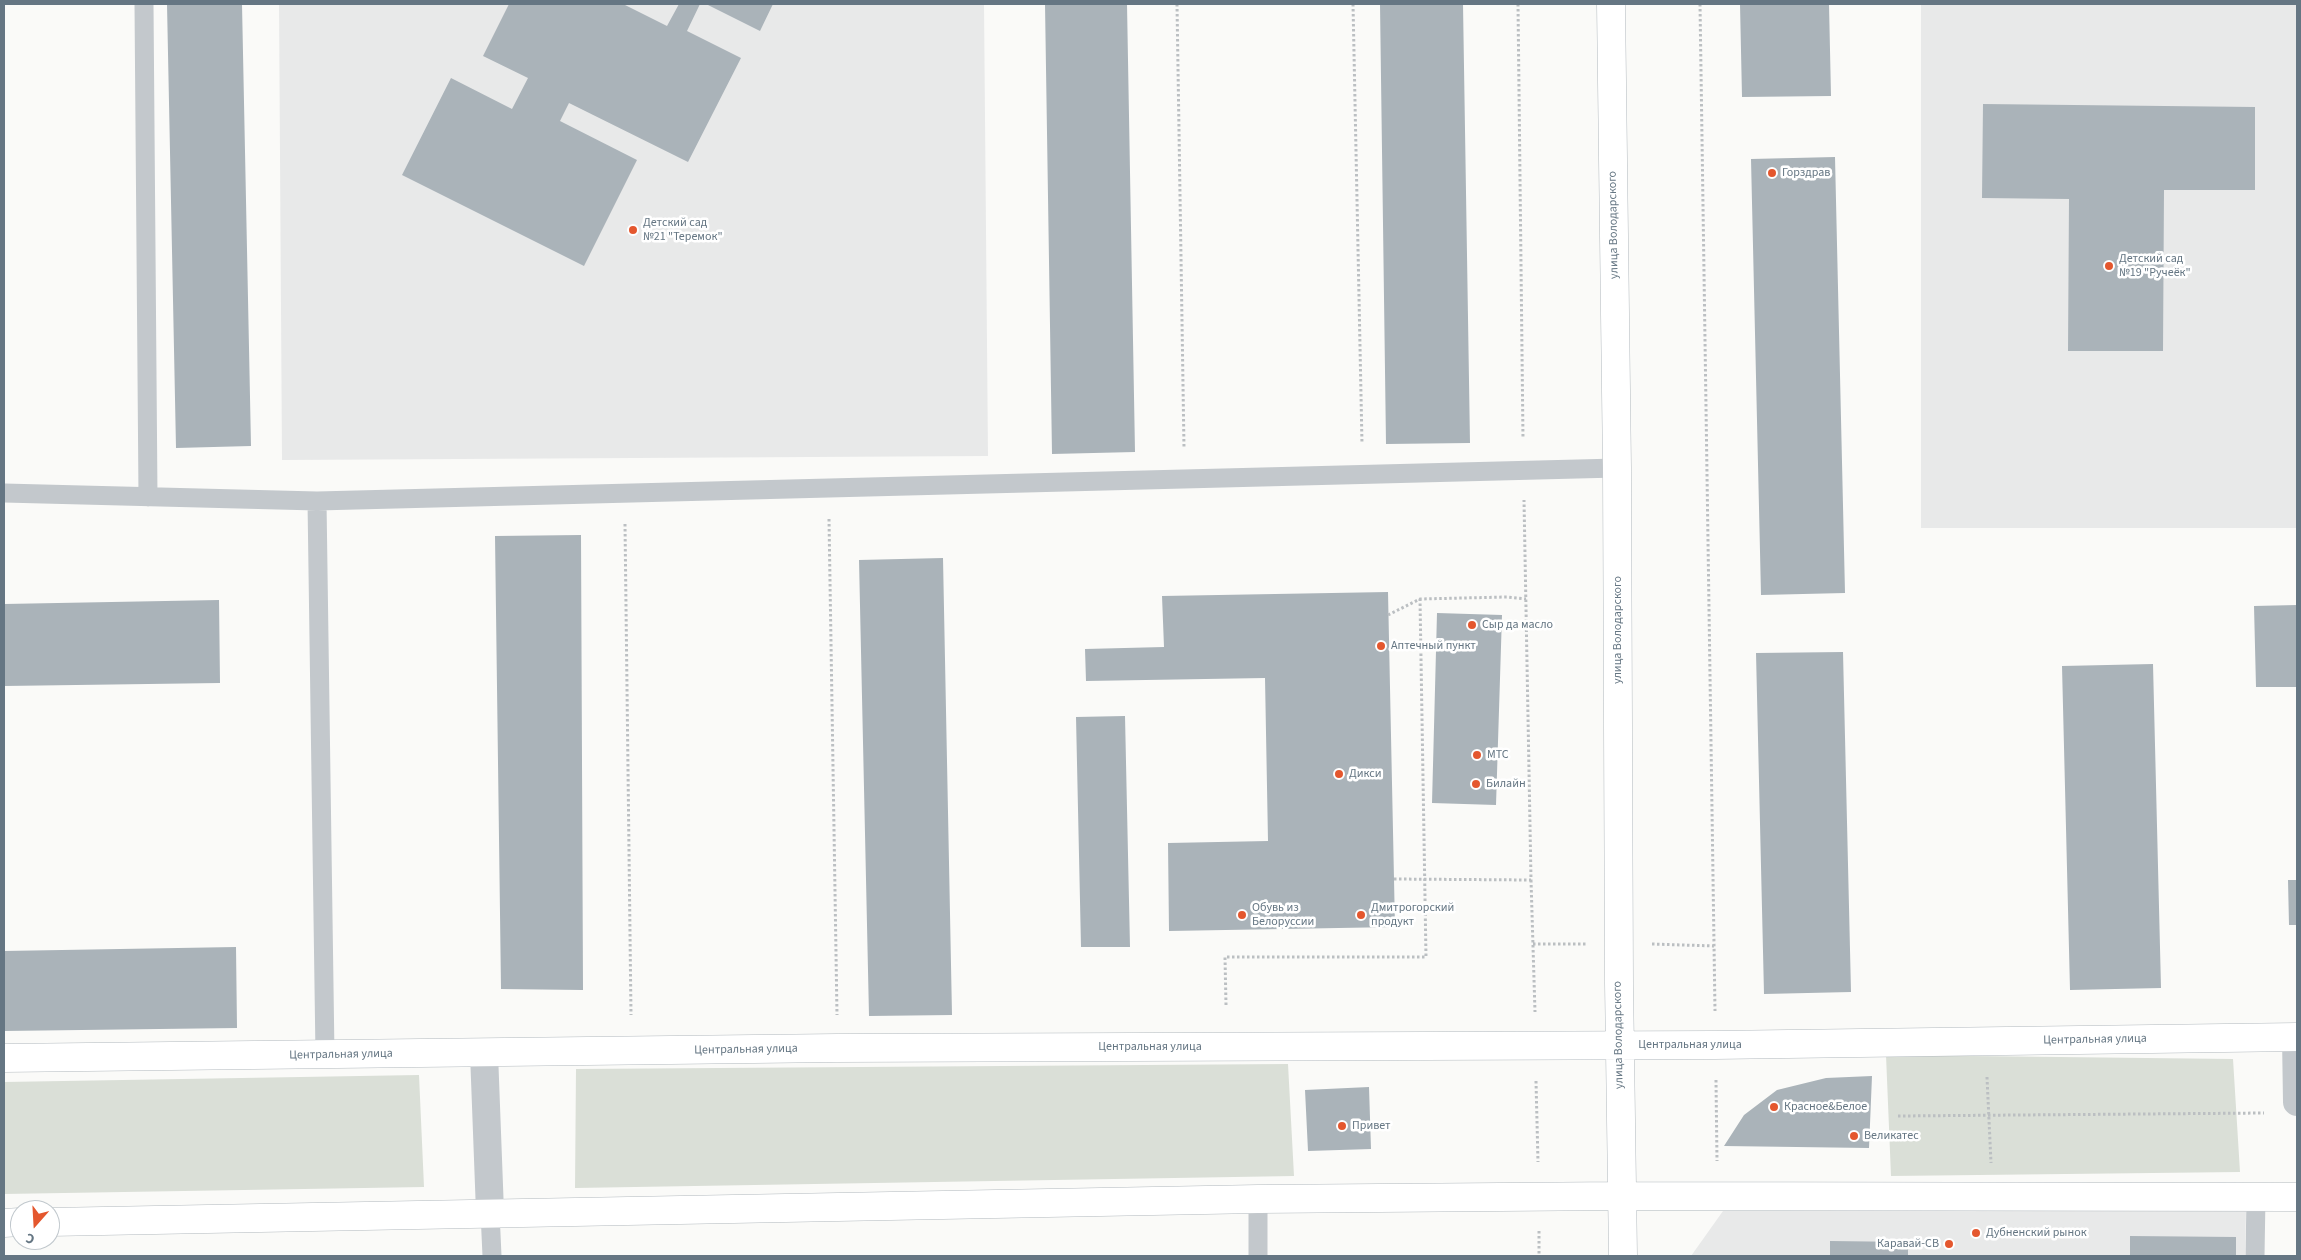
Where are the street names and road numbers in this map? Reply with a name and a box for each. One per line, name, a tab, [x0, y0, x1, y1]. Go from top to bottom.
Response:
street label: улица Володарского	[1606, 171, 1622, 279]
street label: улица Володарского	[1611, 576, 1625, 684]
street label: улица Володарского	[1611, 981, 1627, 1089]
street label: Центральная улица	[2043, 1032, 2147, 1048]
street label: Центральная улица	[1638, 1038, 1742, 1052]
street label: Центральная улица	[1098, 1040, 1202, 1054]
street label: Центральная улица	[694, 1042, 798, 1058]
street label: Центральная улица	[289, 1047, 393, 1063]

